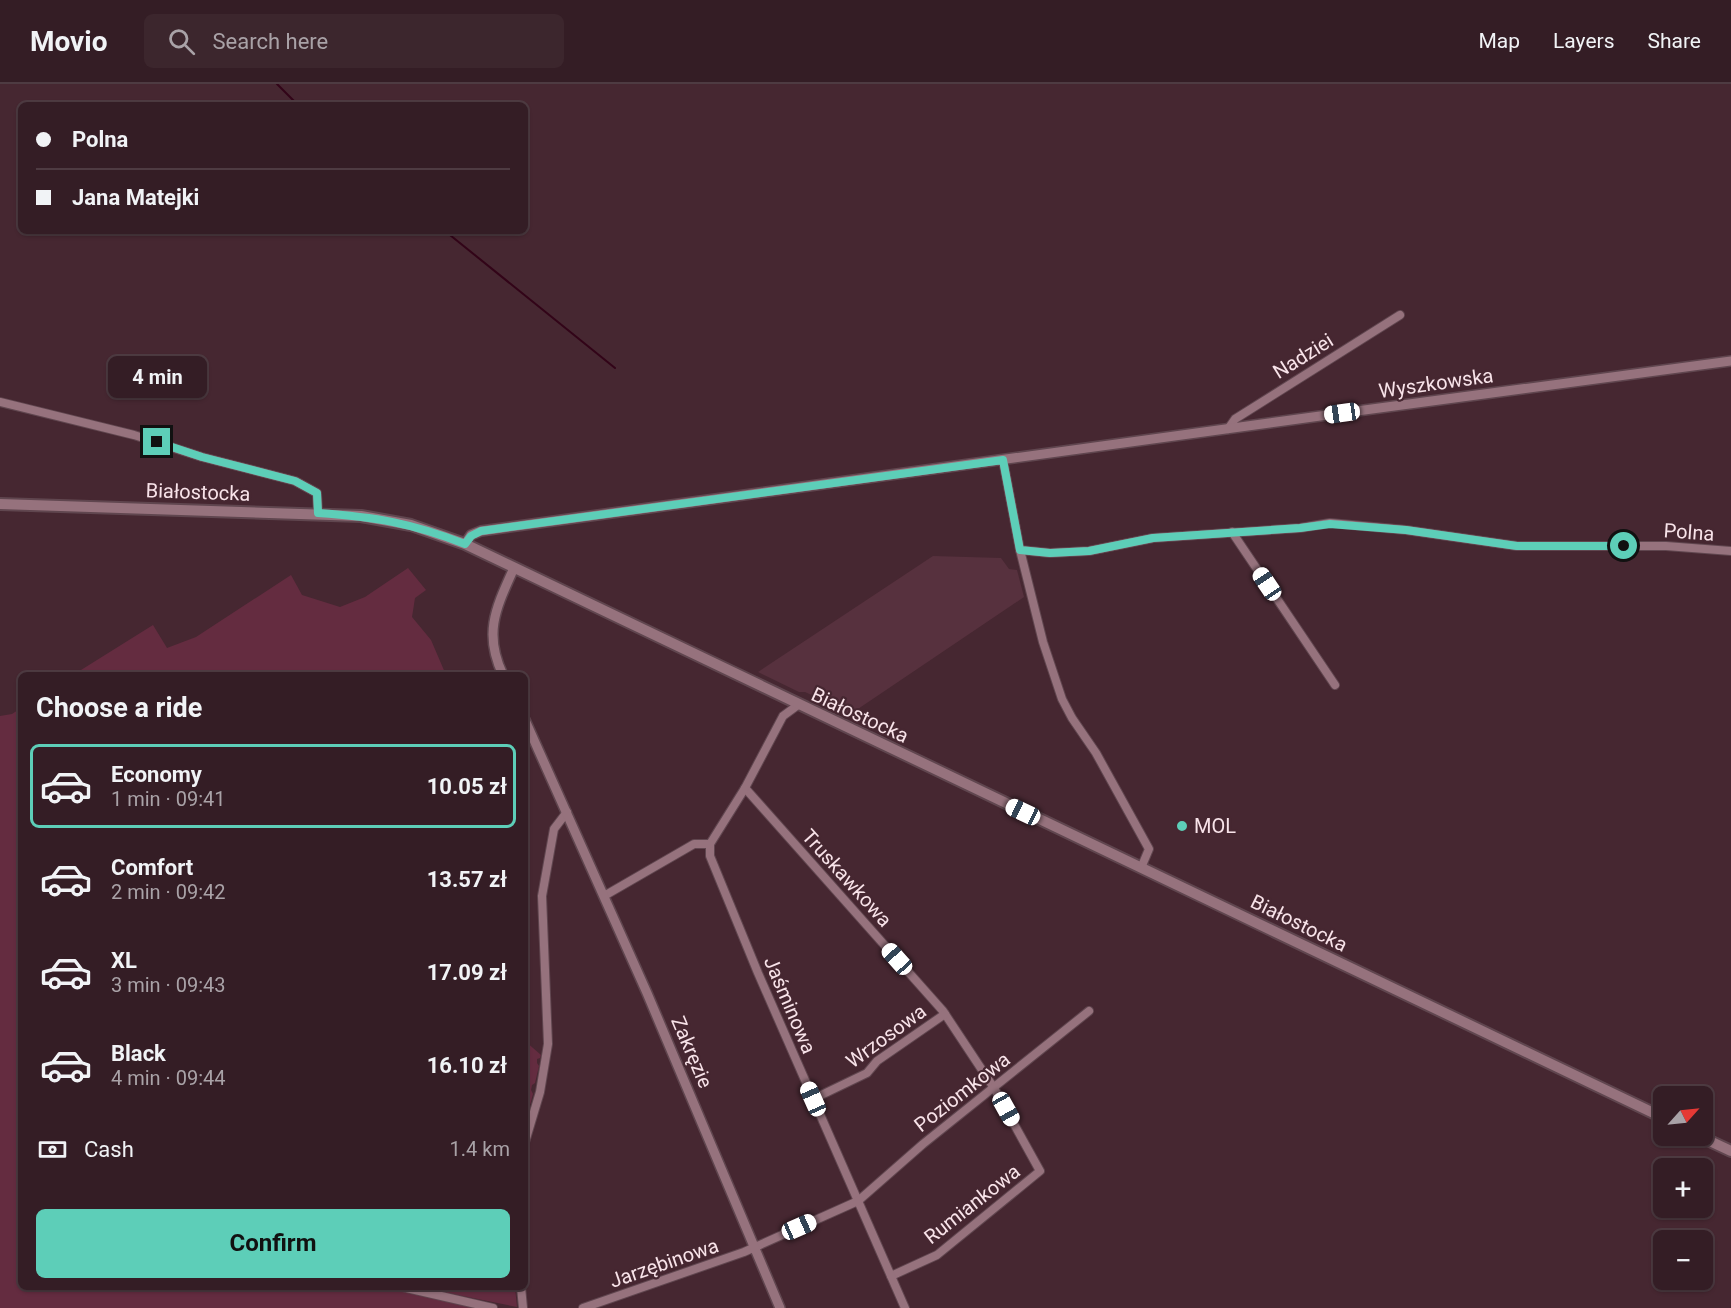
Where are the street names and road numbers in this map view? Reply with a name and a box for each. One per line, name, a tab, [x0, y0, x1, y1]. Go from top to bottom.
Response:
street label: Nadziei	[1268, 328, 1338, 384]
street label: Wyszkowska	[1377, 363, 1495, 403]
street label: Białostocka	[145, 478, 251, 506]
street label: Polna	[1663, 518, 1715, 546]
street label: Białostocka	[808, 682, 912, 748]
street label: Truskawkowa	[797, 824, 897, 932]
street label: Białostocka	[1247, 889, 1351, 957]
street label: Jaśminowa	[759, 953, 821, 1057]
street label: Wrzosowa	[841, 999, 931, 1073]
street label: Zakręzie	[666, 1013, 718, 1091]
street label: Poziomkowa	[909, 1047, 1015, 1137]
street label: Rumiankowa	[919, 1159, 1025, 1249]
street label: Jarzębinowa	[606, 1233, 722, 1293]

